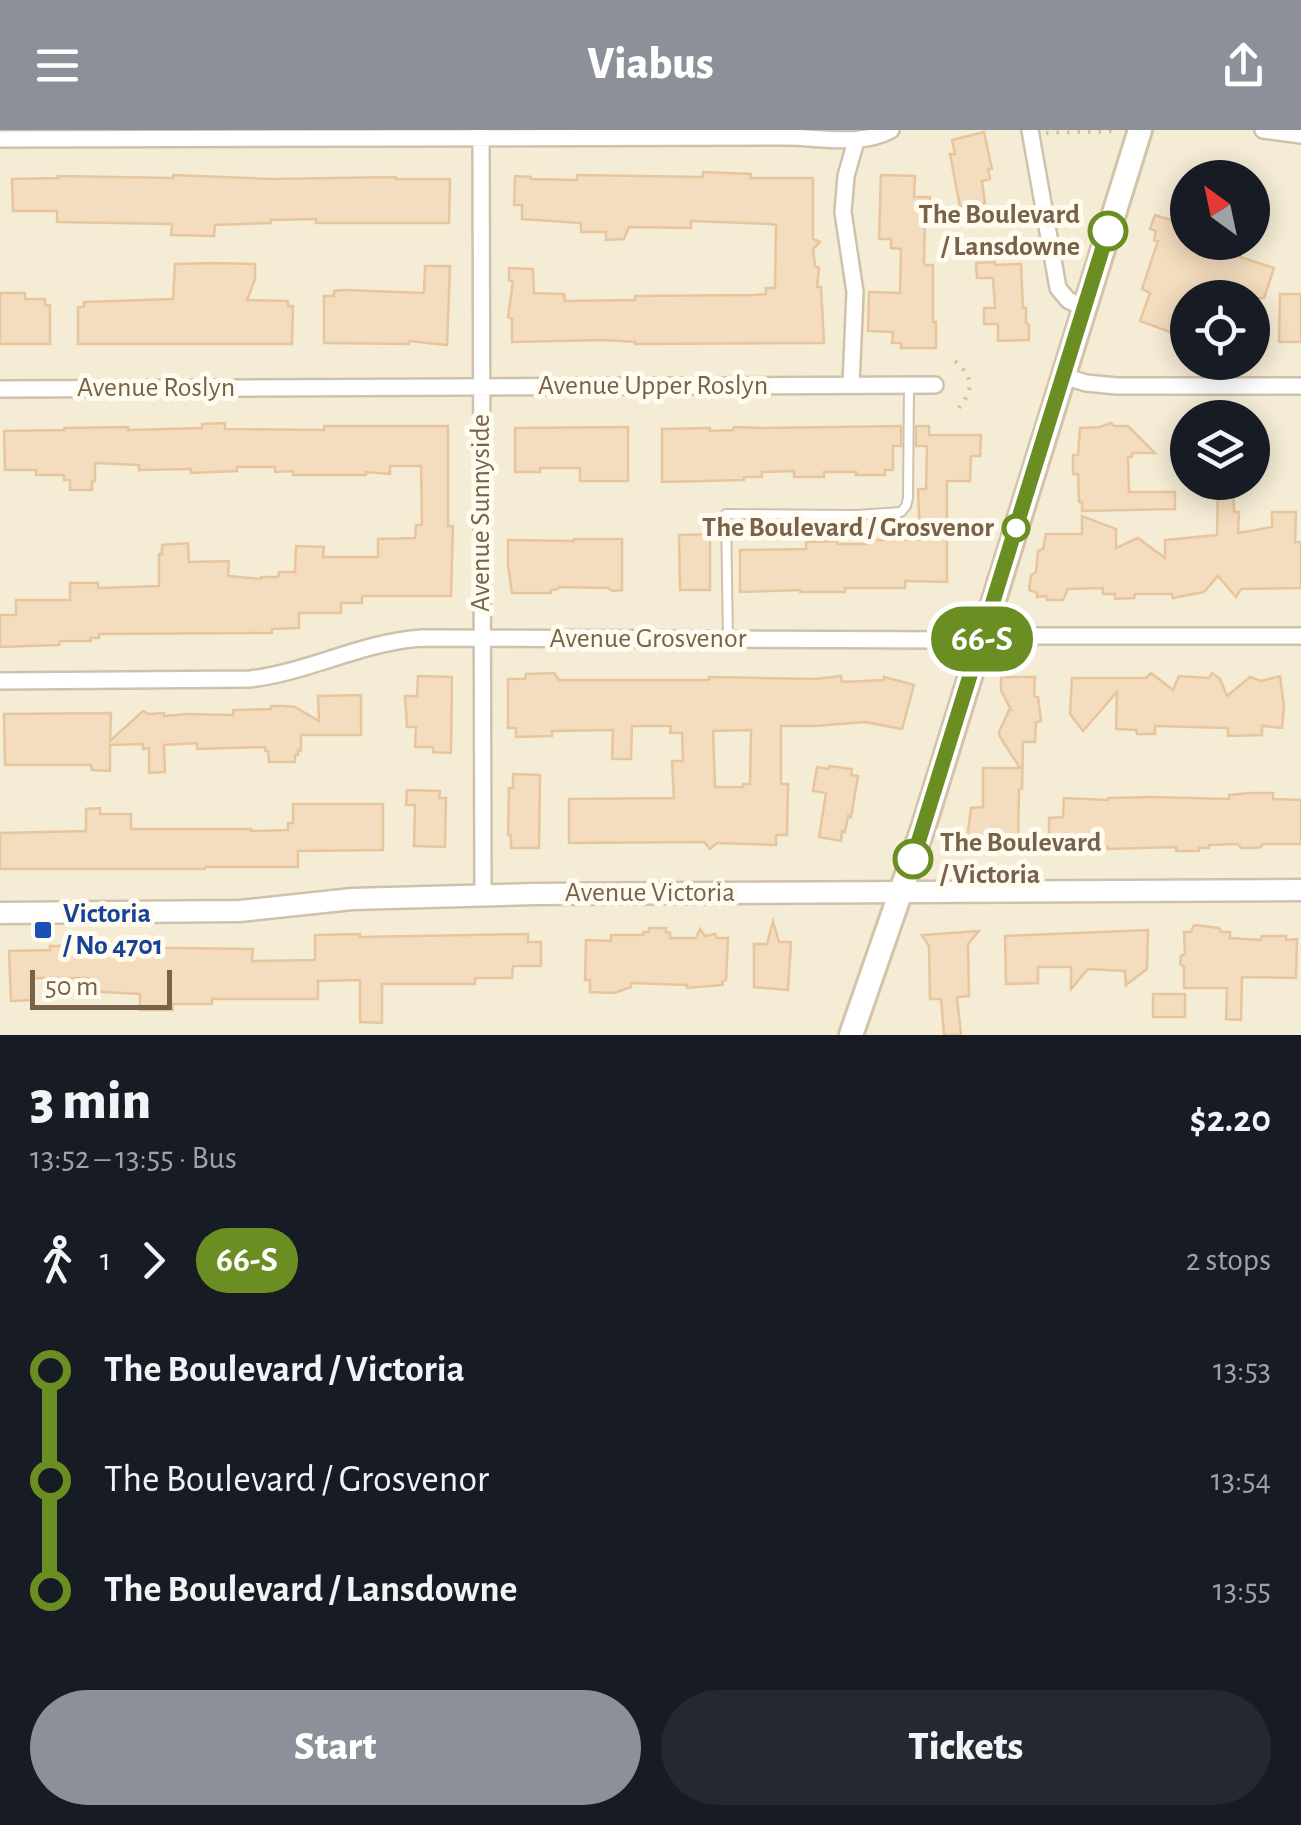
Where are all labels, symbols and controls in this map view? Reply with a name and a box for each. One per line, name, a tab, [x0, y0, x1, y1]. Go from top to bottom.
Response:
icon: menu	[30, 38, 85, 93]
icon: share	[1216, 38, 1271, 93]
text: Viabus	[587, 42, 714, 87]
north arrow	[1170, 160, 1270, 260]
map controls	[1170, 160, 1270, 500]
place label: The Boulevard / Lansdowne	[918, 201, 1080, 261]
marker: The Boulevard / Lansdowne	[1089, 212, 1127, 250]
button: locate	[1170, 280, 1270, 380]
street label: Avenue Upper Roslyn	[538, 372, 768, 400]
street label: Avenue Roslyn	[77, 374, 235, 402]
button: layers	[1170, 400, 1270, 500]
street label: Avenue Sunnyside	[467, 414, 495, 612]
place label: The Boulevard / Grosvenor	[702, 514, 994, 542]
marker: The Boulevard / Grosvenor	[1003, 515, 1029, 541]
line badge: 66-S	[912, 606, 1052, 672]
text: 66-S	[951, 622, 1013, 657]
street label: Avenue Grosvenor	[550, 625, 746, 653]
place label: The Boulevard / Victoria	[939, 829, 1102, 889]
marker: The Boulevard / Victoria	[894, 840, 932, 878]
street label: Avenue Victoria	[565, 879, 735, 907]
place label: Victoria / No 4701	[62, 900, 163, 960]
marker: Victoria / No 4701	[32, 919, 54, 941]
scale bar	[30, 965, 172, 1010]
text: 50 m	[45, 973, 99, 1001]
text: 3 min	[30, 1074, 151, 1129]
text: $2.20	[1190, 1101, 1271, 1139]
text: 13:52 – 13:55 · Bus	[30, 1142, 237, 1174]
icon: walk	[30, 1233, 85, 1288]
icon: forward	[126, 1233, 181, 1288]
text: 66-S	[216, 1243, 278, 1278]
text: 1	[100, 1244, 111, 1276]
text: 2 stops	[1186, 1244, 1271, 1276]
text: The Boulevard / Victoria	[104, 1351, 465, 1389]
text: 13:53	[1213, 1354, 1271, 1386]
text: The Boulevard / Grosvenor	[104, 1461, 489, 1499]
text: 13:54	[1211, 1464, 1271, 1496]
text: The Boulevard / Lansdowne	[104, 1571, 518, 1609]
text: 13:55	[1213, 1574, 1271, 1606]
button: Start	[30, 1690, 641, 1805]
button: Tickets	[661, 1690, 1271, 1805]

